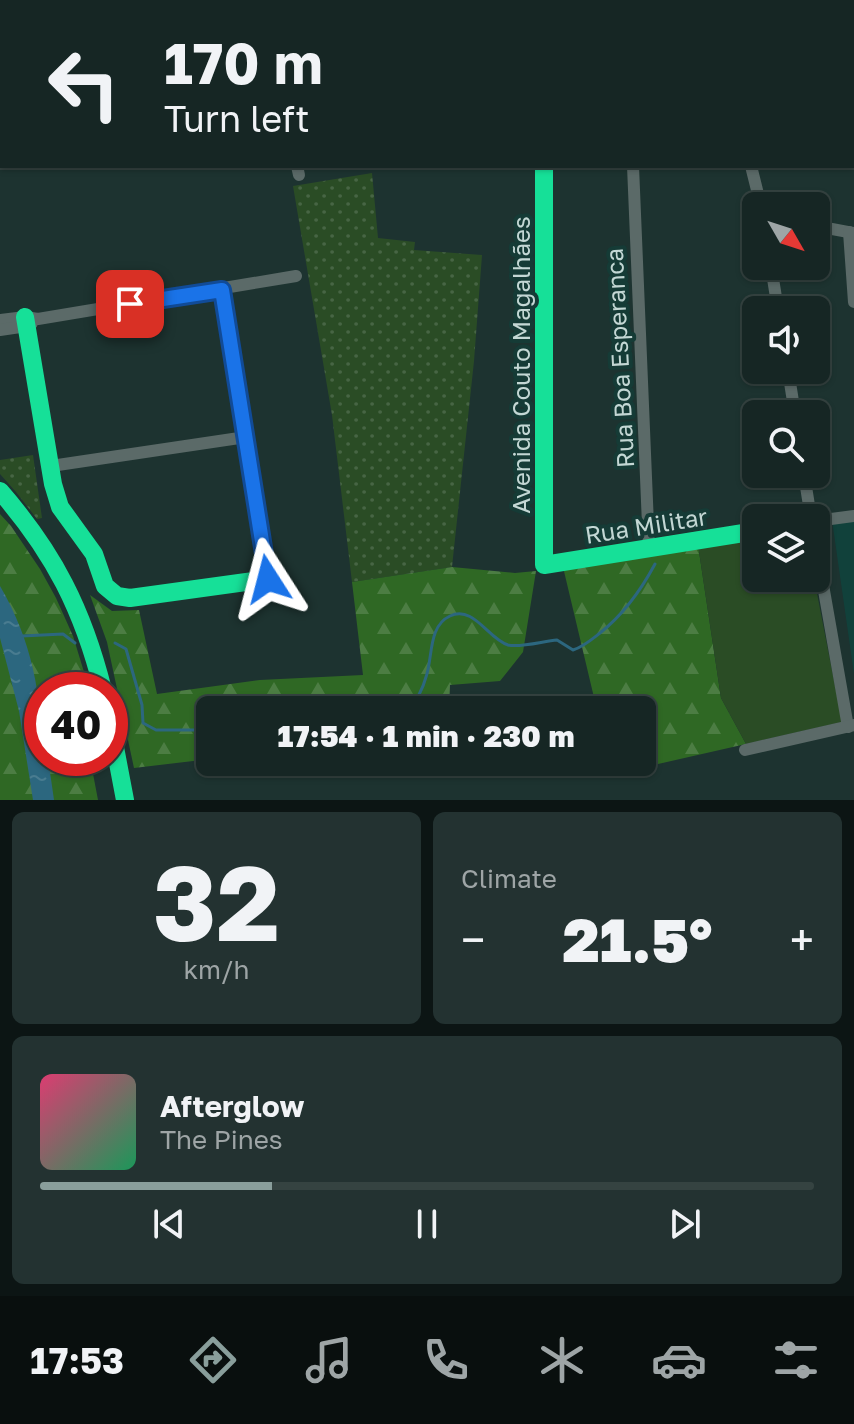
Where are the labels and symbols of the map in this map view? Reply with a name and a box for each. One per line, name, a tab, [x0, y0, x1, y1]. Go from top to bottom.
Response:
north arrow	[742, 192, 830, 280]
street label: Avenida Couto Magalhães	[506, 216, 535, 514]
street label: Rua Boa Esperanca	[599, 247, 639, 469]
pin	[96, 270, 164, 338]
street label: Rua Militar	[583, 501, 709, 549]
position arrow	[226, 537, 310, 621]
speed limit sign: 40	[24, 672, 128, 776]

